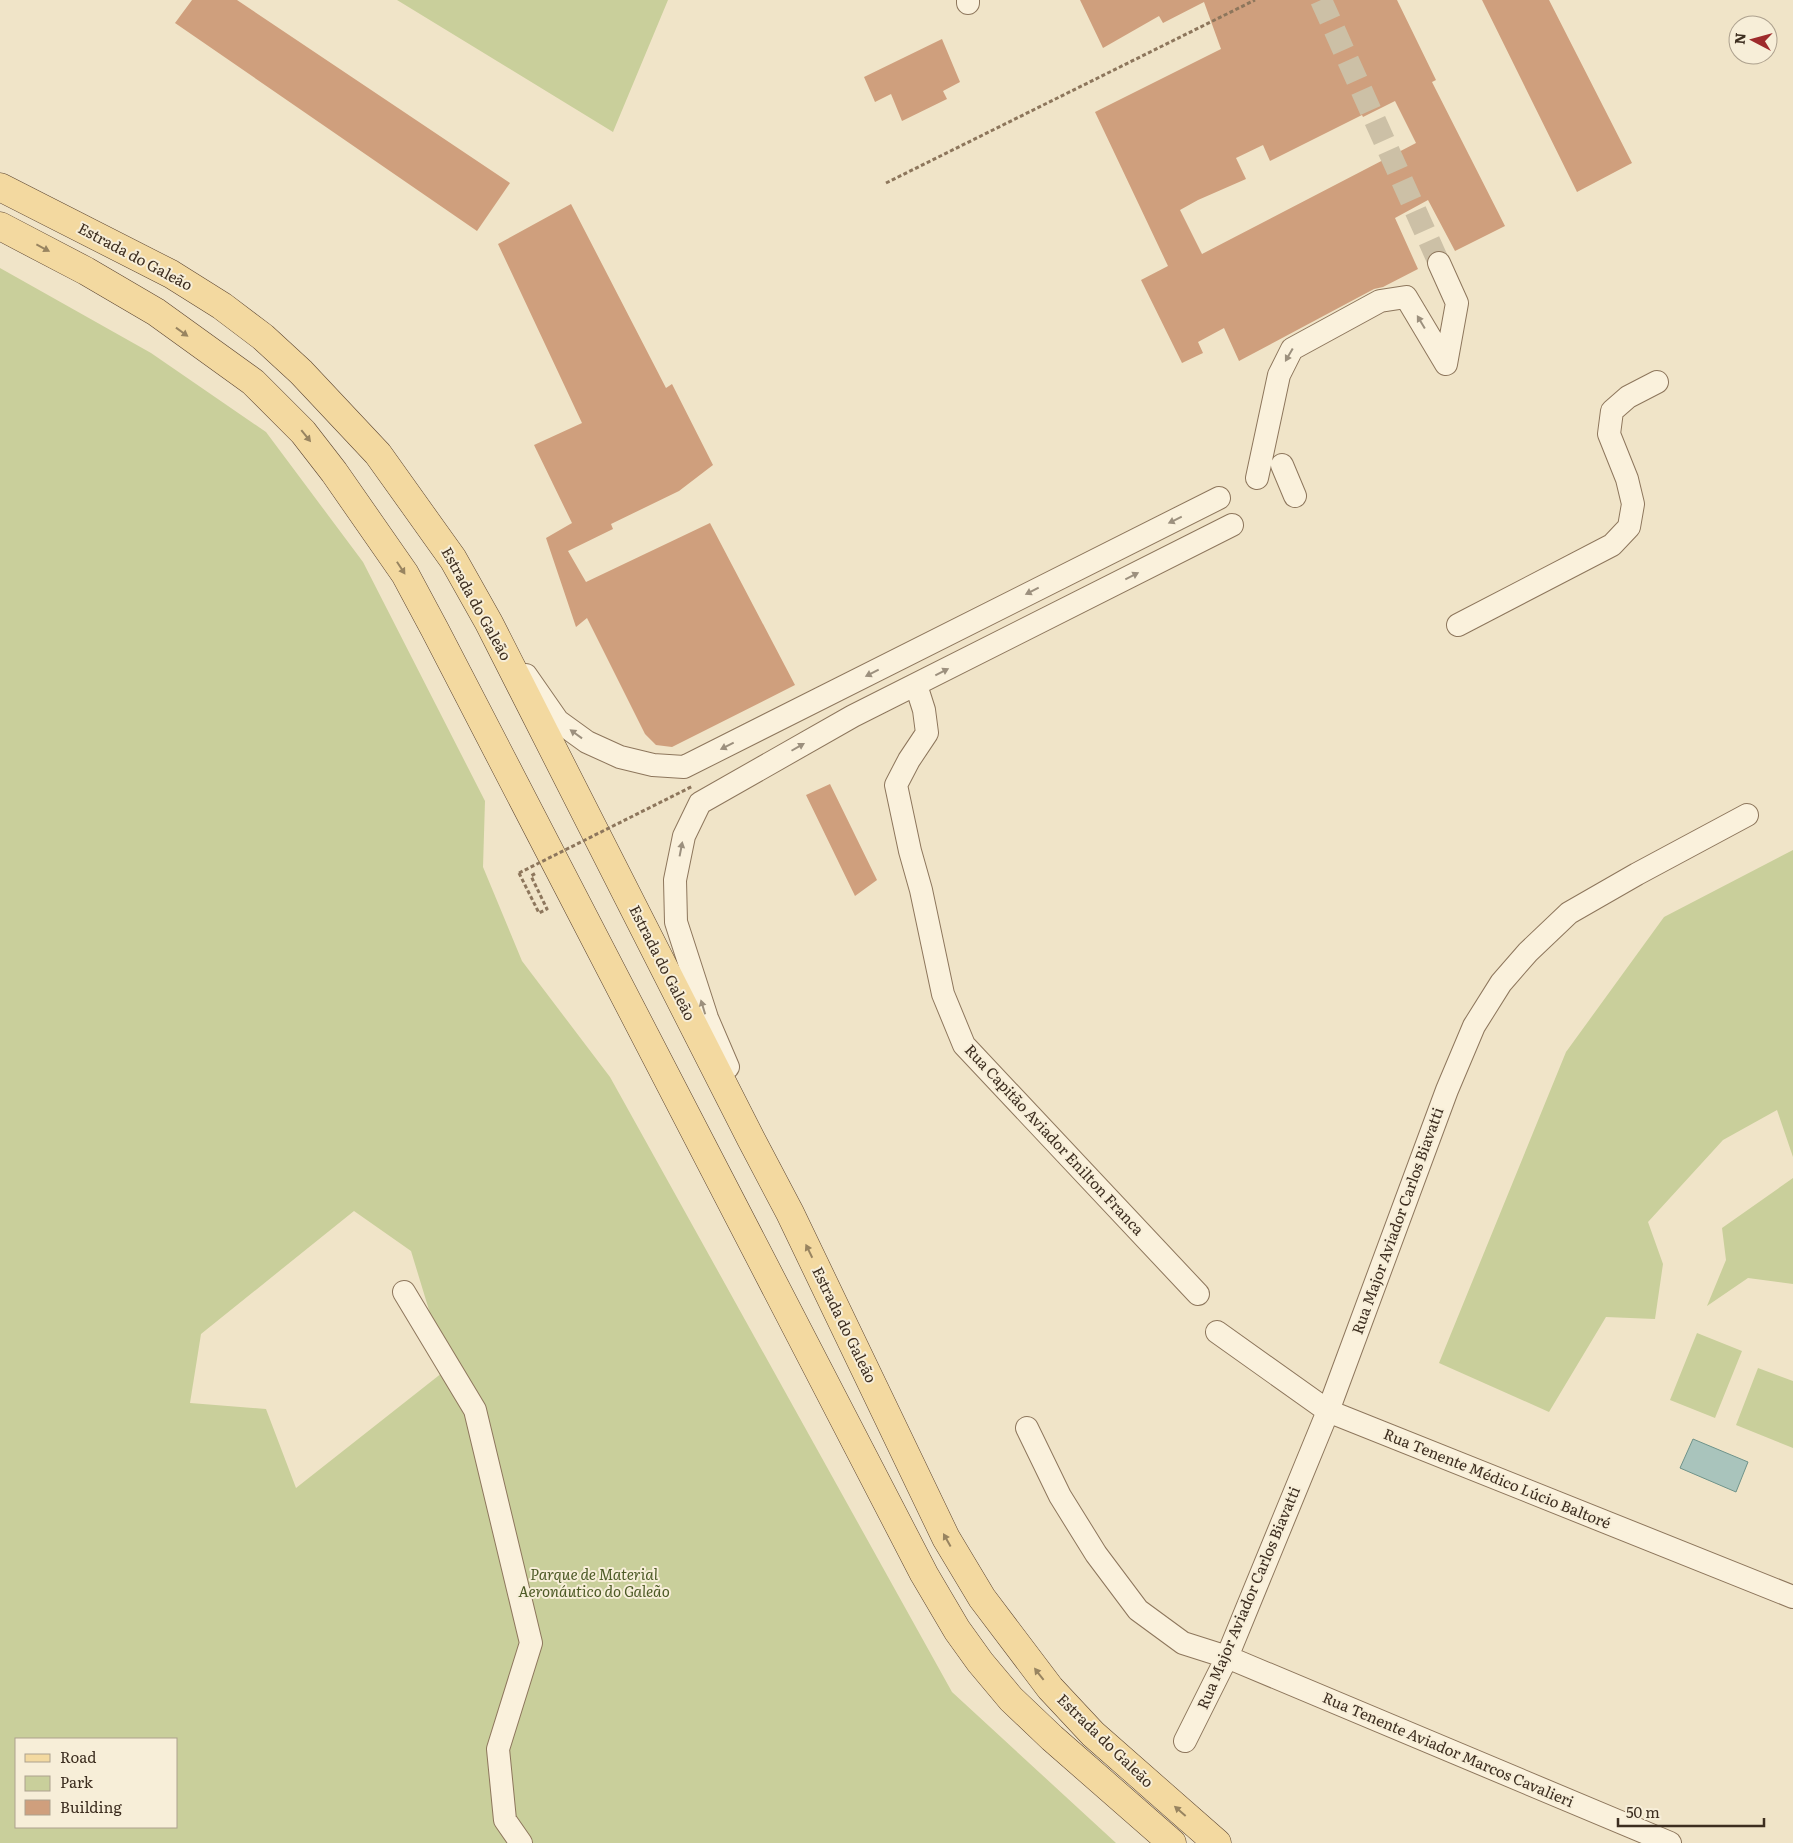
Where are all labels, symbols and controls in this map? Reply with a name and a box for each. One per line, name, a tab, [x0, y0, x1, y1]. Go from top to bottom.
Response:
north arrow	[1728, 15, 1778, 65]
text: N	[1729, 31, 1750, 45]
street label: Estrada do Galeão	[74, 216, 197, 296]
one-way arrow	[36, 244, 50, 252]
one-way arrow	[1417, 315, 1425, 330]
one-way arrow	[175, 327, 189, 337]
one-way arrow	[1285, 348, 1294, 362]
one-way arrow	[300, 430, 311, 443]
one-way arrow	[1168, 516, 1182, 524]
street label: Estrada do Galeão	[436, 542, 518, 665]
one-way arrow	[396, 561, 406, 575]
one-way arrow	[1124, 572, 1139, 580]
one-way arrow	[1025, 587, 1039, 595]
one-way arrow	[935, 668, 949, 676]
one-way arrow	[864, 669, 879, 677]
one-way arrow	[569, 729, 583, 739]
one-way arrow	[719, 742, 734, 750]
one-way arrow	[792, 743, 805, 752]
one-way arrow	[678, 840, 686, 856]
street label: Estrada do Galeão	[624, 901, 702, 1024]
one-way arrow	[699, 999, 706, 1014]
street label: Rua Capitão Aviador Enilton Franca	[960, 1038, 1151, 1240]
street label: Rua Major Aviador Carlos Biavatti	[1345, 1104, 1448, 1337]
one-way arrow	[805, 1244, 813, 1258]
street label: Estrada do Galeão	[807, 1262, 884, 1387]
street label: Rua Tenente Médico Lúcio Baltoré	[1380, 1421, 1615, 1534]
street label: Rua Major Aviador Carlos Biavatti	[1190, 1482, 1305, 1712]
one-way arrow	[943, 1533, 952, 1546]
park label: Parque de Material Aeronáutico do Galeão	[518, 1562, 670, 1602]
one-way arrow	[1034, 1667, 1044, 1681]
street label: Rua Tenente Aviador Marcos Cavalieri	[1319, 1685, 1578, 1812]
street label: Estrada do Galeão	[1052, 1688, 1160, 1792]
legend	[15, 1738, 178, 1828]
text: Road	[60, 1745, 96, 1768]
text: Park	[60, 1770, 94, 1793]
text: Building	[60, 1795, 122, 1818]
scale bar	[1618, 1796, 1764, 1828]
text: 50 m	[1626, 1800, 1660, 1823]
one-way arrow	[1174, 1806, 1187, 1817]

